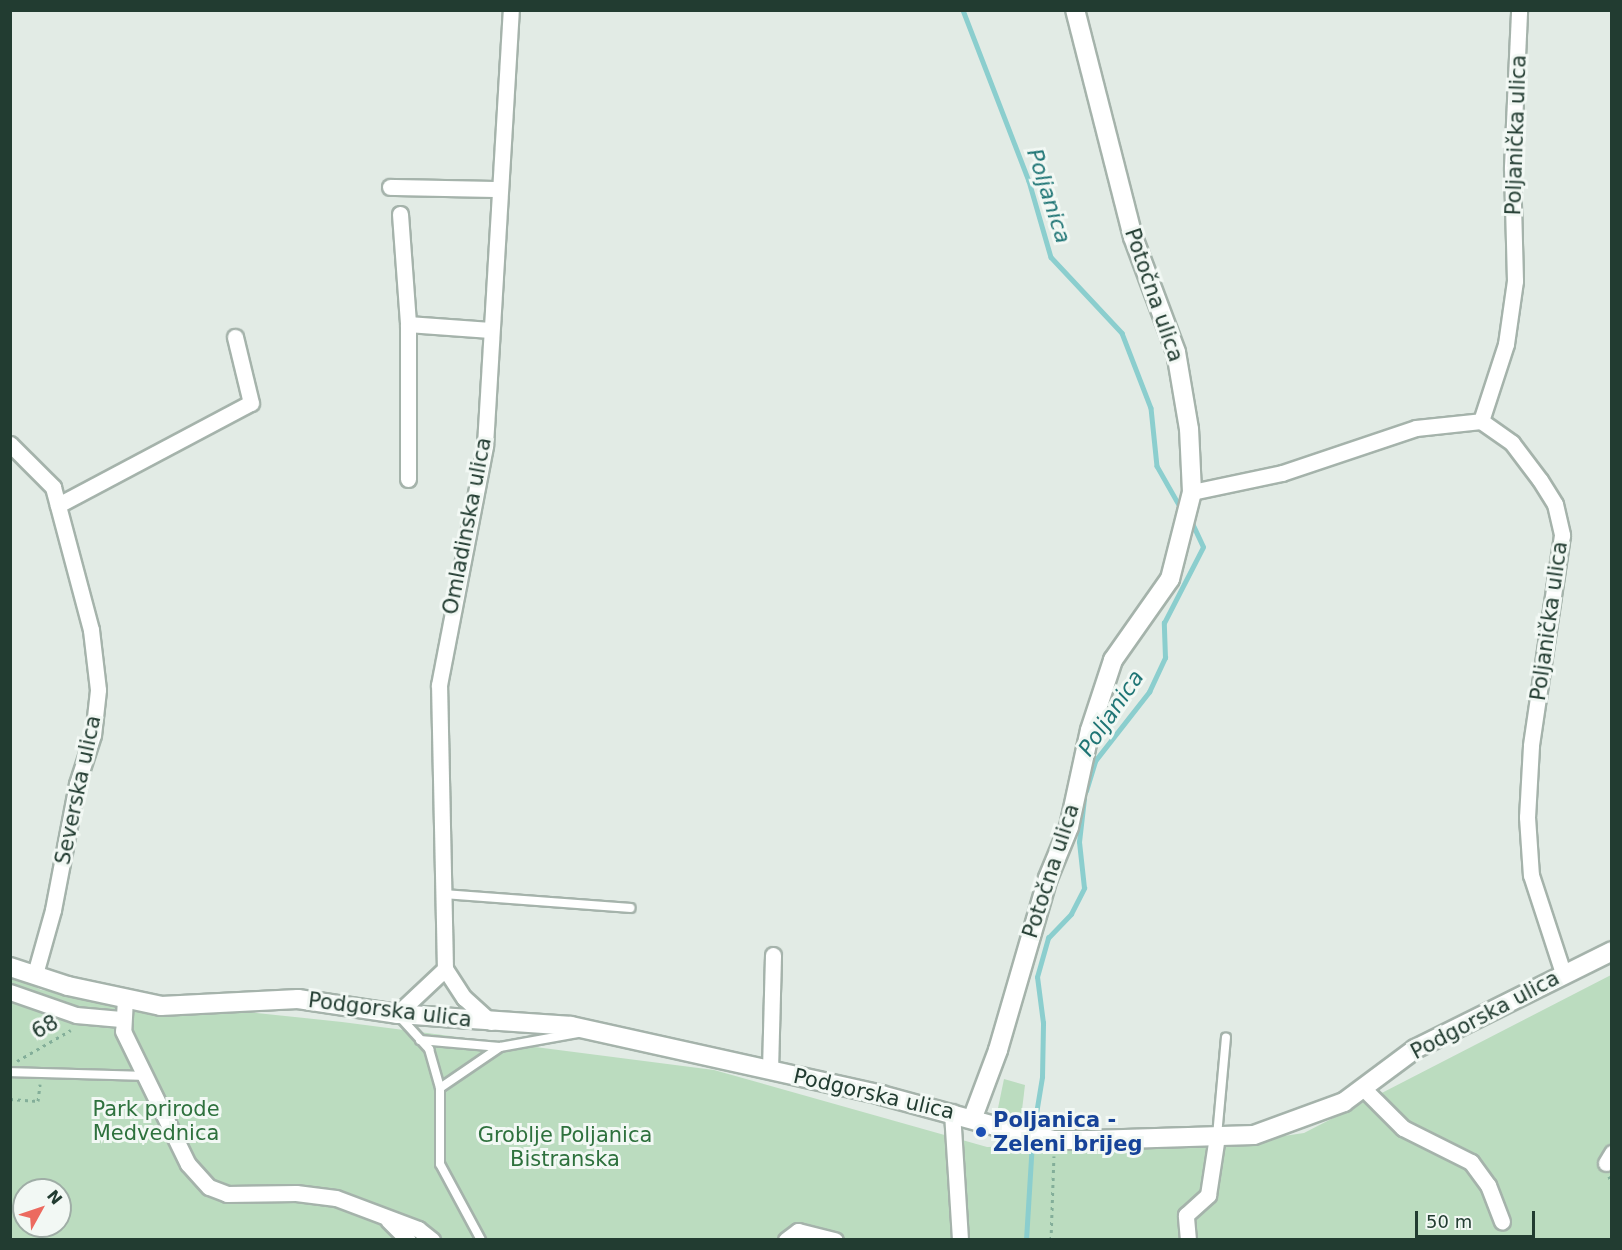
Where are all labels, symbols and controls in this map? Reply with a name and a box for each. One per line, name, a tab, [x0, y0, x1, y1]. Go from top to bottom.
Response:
street label: Poljanička ulica	[1501, 54, 1531, 216]
water label: Poljanica	[1021, 145, 1077, 247]
street label: Potočna ulica	[1119, 225, 1189, 365]
street label: Omladinska ulica	[437, 435, 497, 617]
street label: Poljanička ulica	[1525, 540, 1573, 702]
water label: Poljanica	[1073, 665, 1149, 761]
street label: Severska ulica	[50, 713, 106, 867]
street label: Potočna ulica	[1017, 801, 1085, 941]
street label: Podgorska ulica	[1406, 965, 1564, 1065]
street label: Podgorska ulica	[307, 987, 473, 1033]
street label: 68	[27, 1010, 63, 1044]
street label: Podgorska ulica	[791, 1063, 957, 1125]
park label: Park prirode Medvednica	[92, 1096, 220, 1146]
place label: Poljanica - Zeleni brijeg	[993, 1107, 1142, 1157]
park label: Groblje Poljanica Bistranska	[478, 1122, 652, 1172]
marker: Poljanica - Zeleni brijeg	[974, 1125, 988, 1139]
north arrow	[12, 1178, 72, 1238]
text: N	[43, 1186, 66, 1209]
scale bar	[1418, 1199, 1538, 1237]
text: 50 m	[1426, 1211, 1472, 1232]

